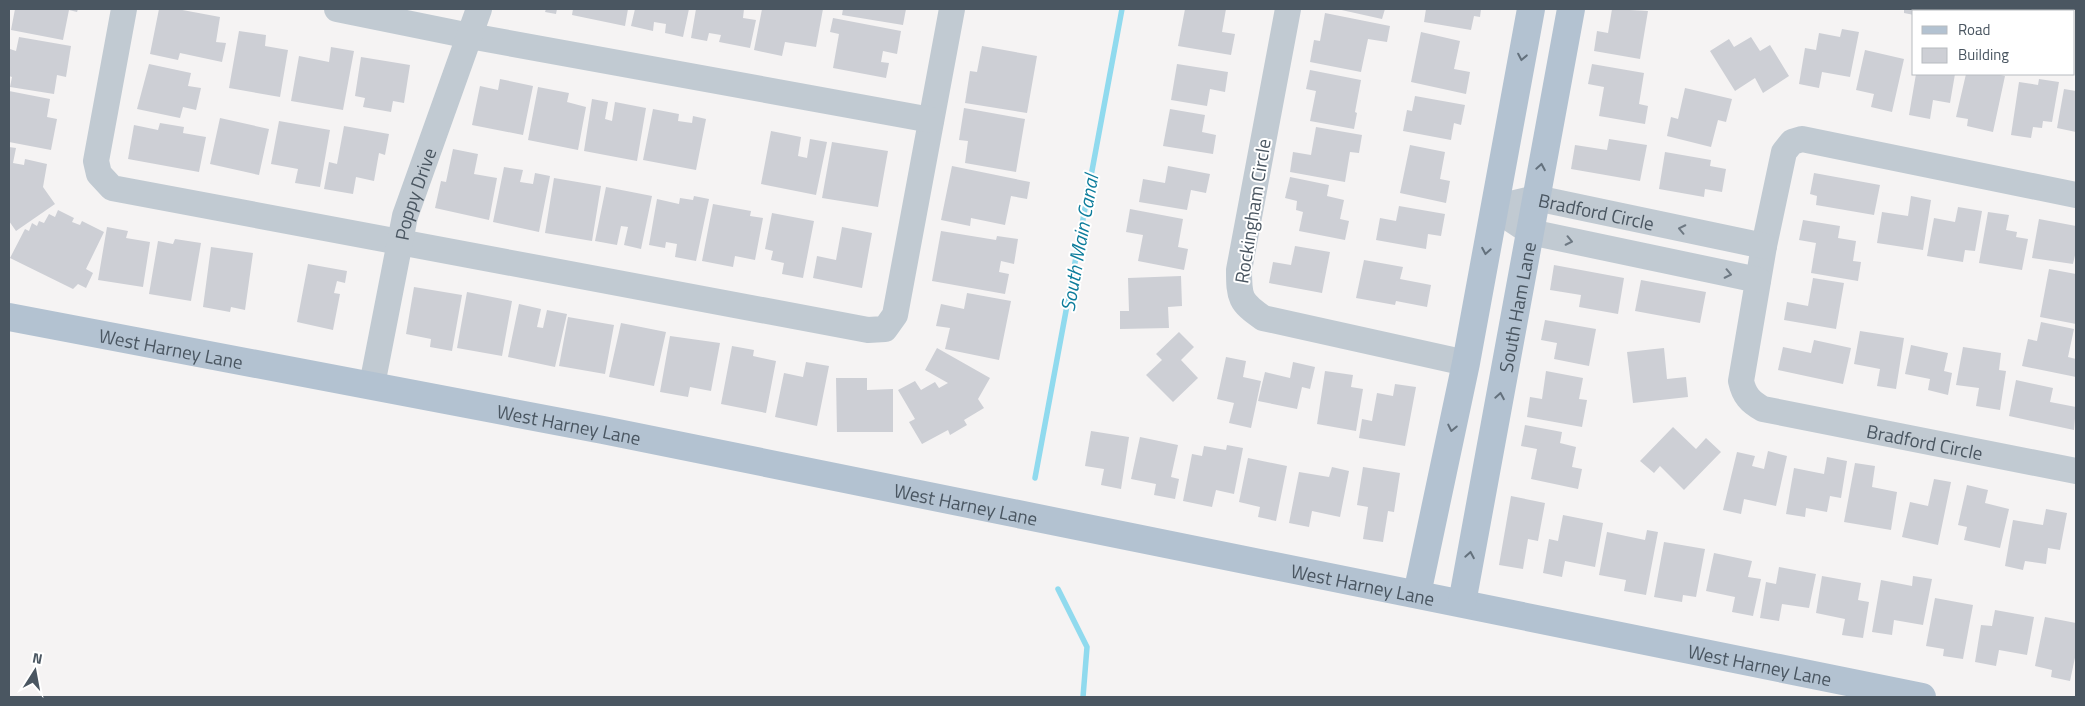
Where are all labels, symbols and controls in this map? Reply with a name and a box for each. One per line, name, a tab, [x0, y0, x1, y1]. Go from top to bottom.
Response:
legend	[1912, 10, 2075, 75]
text: Road	[1958, 18, 1990, 41]
text: Building	[1958, 43, 2009, 66]
one-way arrow	[1517, 52, 1527, 61]
street label: Rockingham Circle	[1226, 137, 1278, 285]
street label: Poppy Drive	[386, 143, 443, 243]
one-way arrow	[1536, 163, 1546, 171]
water label: South Main Canal	[1052, 169, 1107, 314]
street label: Bradford Circle	[1536, 184, 1657, 237]
one-way arrow	[1677, 224, 1686, 235]
one-way arrow	[1565, 235, 1573, 245]
street label: South Ham Lane	[1490, 239, 1543, 375]
one-way arrow	[1481, 246, 1491, 255]
one-way arrow	[1724, 268, 1733, 279]
street label: West Harney Lane	[97, 320, 246, 376]
one-way arrow	[1494, 391, 1504, 400]
street label: West Harney Lane	[494, 396, 644, 452]
street label: Bradford Circle	[1864, 415, 1986, 467]
one-way arrow	[1447, 423, 1458, 432]
street label: West Harney Lane	[891, 475, 1041, 532]
one-way arrow	[1465, 551, 1475, 560]
street label: West Harney Lane	[1288, 555, 1437, 613]
street label: West Harney Lane	[1685, 635, 1834, 693]
north arrow	[10, 646, 60, 696]
text: N	[31, 647, 44, 669]

